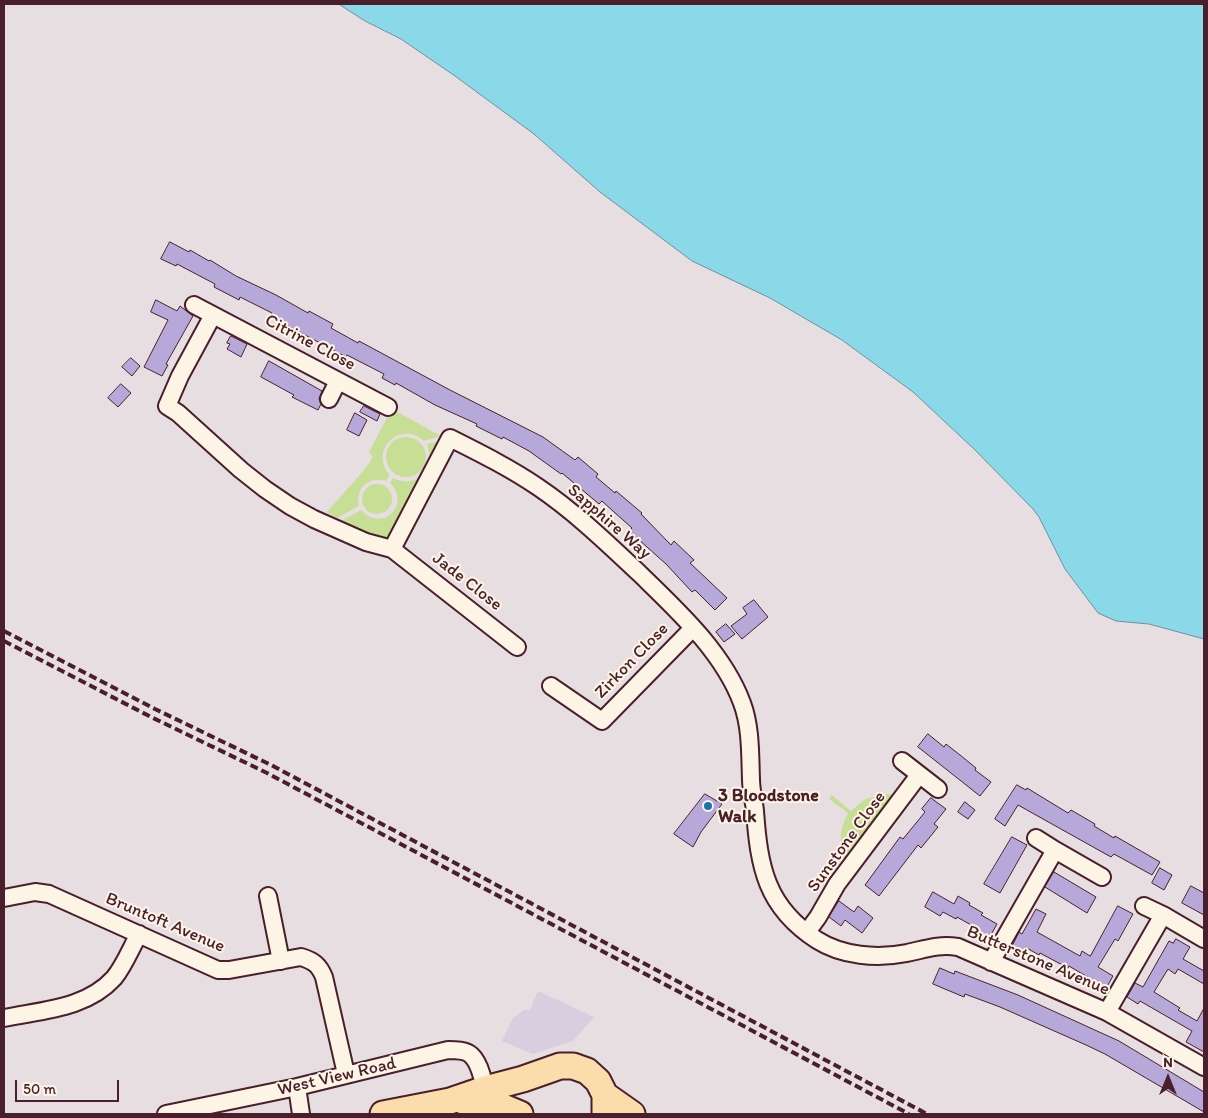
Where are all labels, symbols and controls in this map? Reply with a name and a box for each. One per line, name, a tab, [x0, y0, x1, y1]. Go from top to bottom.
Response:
street label: Citrine Close	[261, 310, 359, 376]
street label: Sapphire Way	[563, 480, 655, 564]
street label: Jade Close	[428, 548, 506, 616]
street label: Zirkon Close	[591, 619, 673, 703]
place label: 3 Bloodstone Walk	[718, 785, 819, 828]
street label: Sunstone Close	[803, 787, 891, 897]
marker: 3 Bloodstone Walk	[702, 800, 714, 812]
street label: Bruntoft Avenue	[102, 888, 228, 958]
street label: Butterstone Avenue	[963, 921, 1113, 1001]
street label: West View Road	[276, 1053, 398, 1101]
north arrow	[1143, 1053, 1193, 1103]
text: N	[1163, 1054, 1173, 1071]
scale bar	[18, 1070, 121, 1102]
text: 50 m	[23, 1080, 56, 1098]

